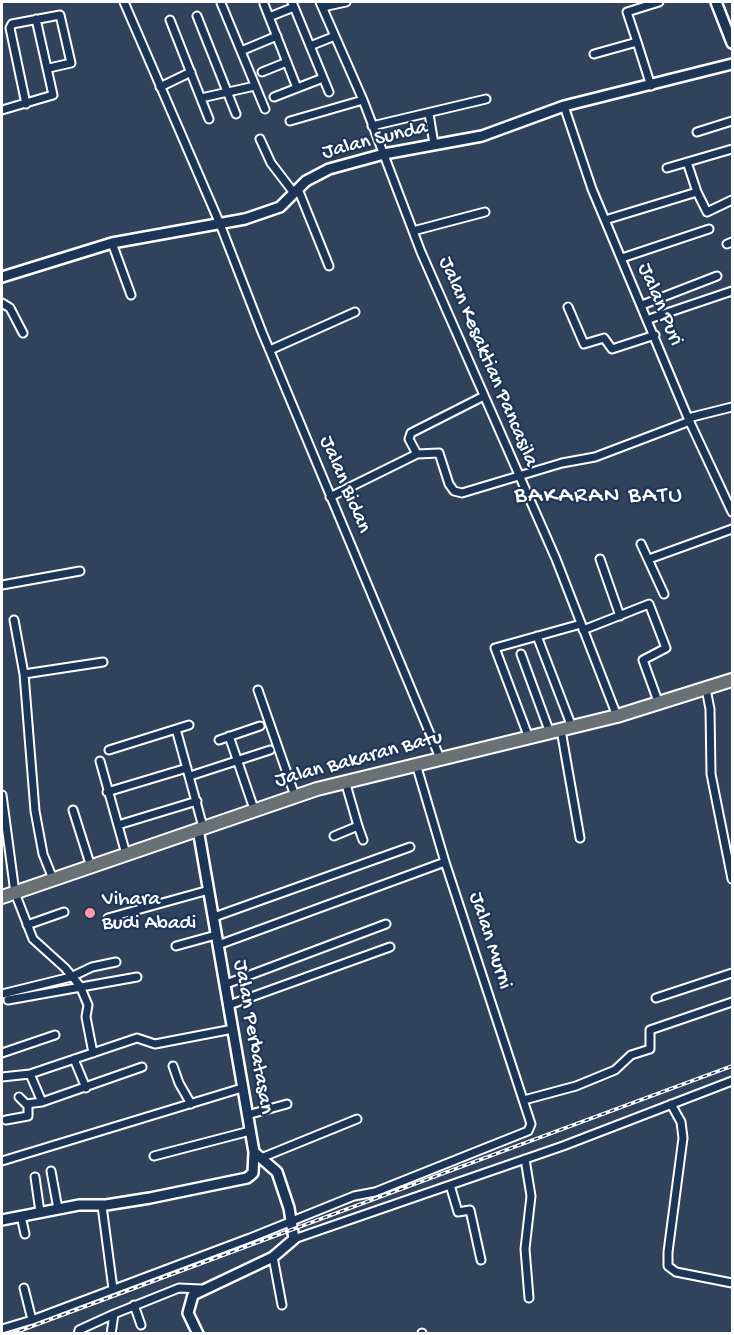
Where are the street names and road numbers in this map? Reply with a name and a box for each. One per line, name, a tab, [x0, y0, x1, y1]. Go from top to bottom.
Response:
street label: Jalan Sunda	[320, 116, 430, 166]
street label: Jalan Kesaktian Pancasila	[431, 253, 543, 471]
street label: Jalan Puri	[630, 260, 688, 350]
street label: Jalan Bidan	[312, 433, 376, 537]
street label: Jalan Bakaran Batu	[273, 726, 445, 794]
street label: Jalan Murni	[462, 889, 516, 993]
street label: Jalan Perbatasan	[226, 958, 278, 1116]

